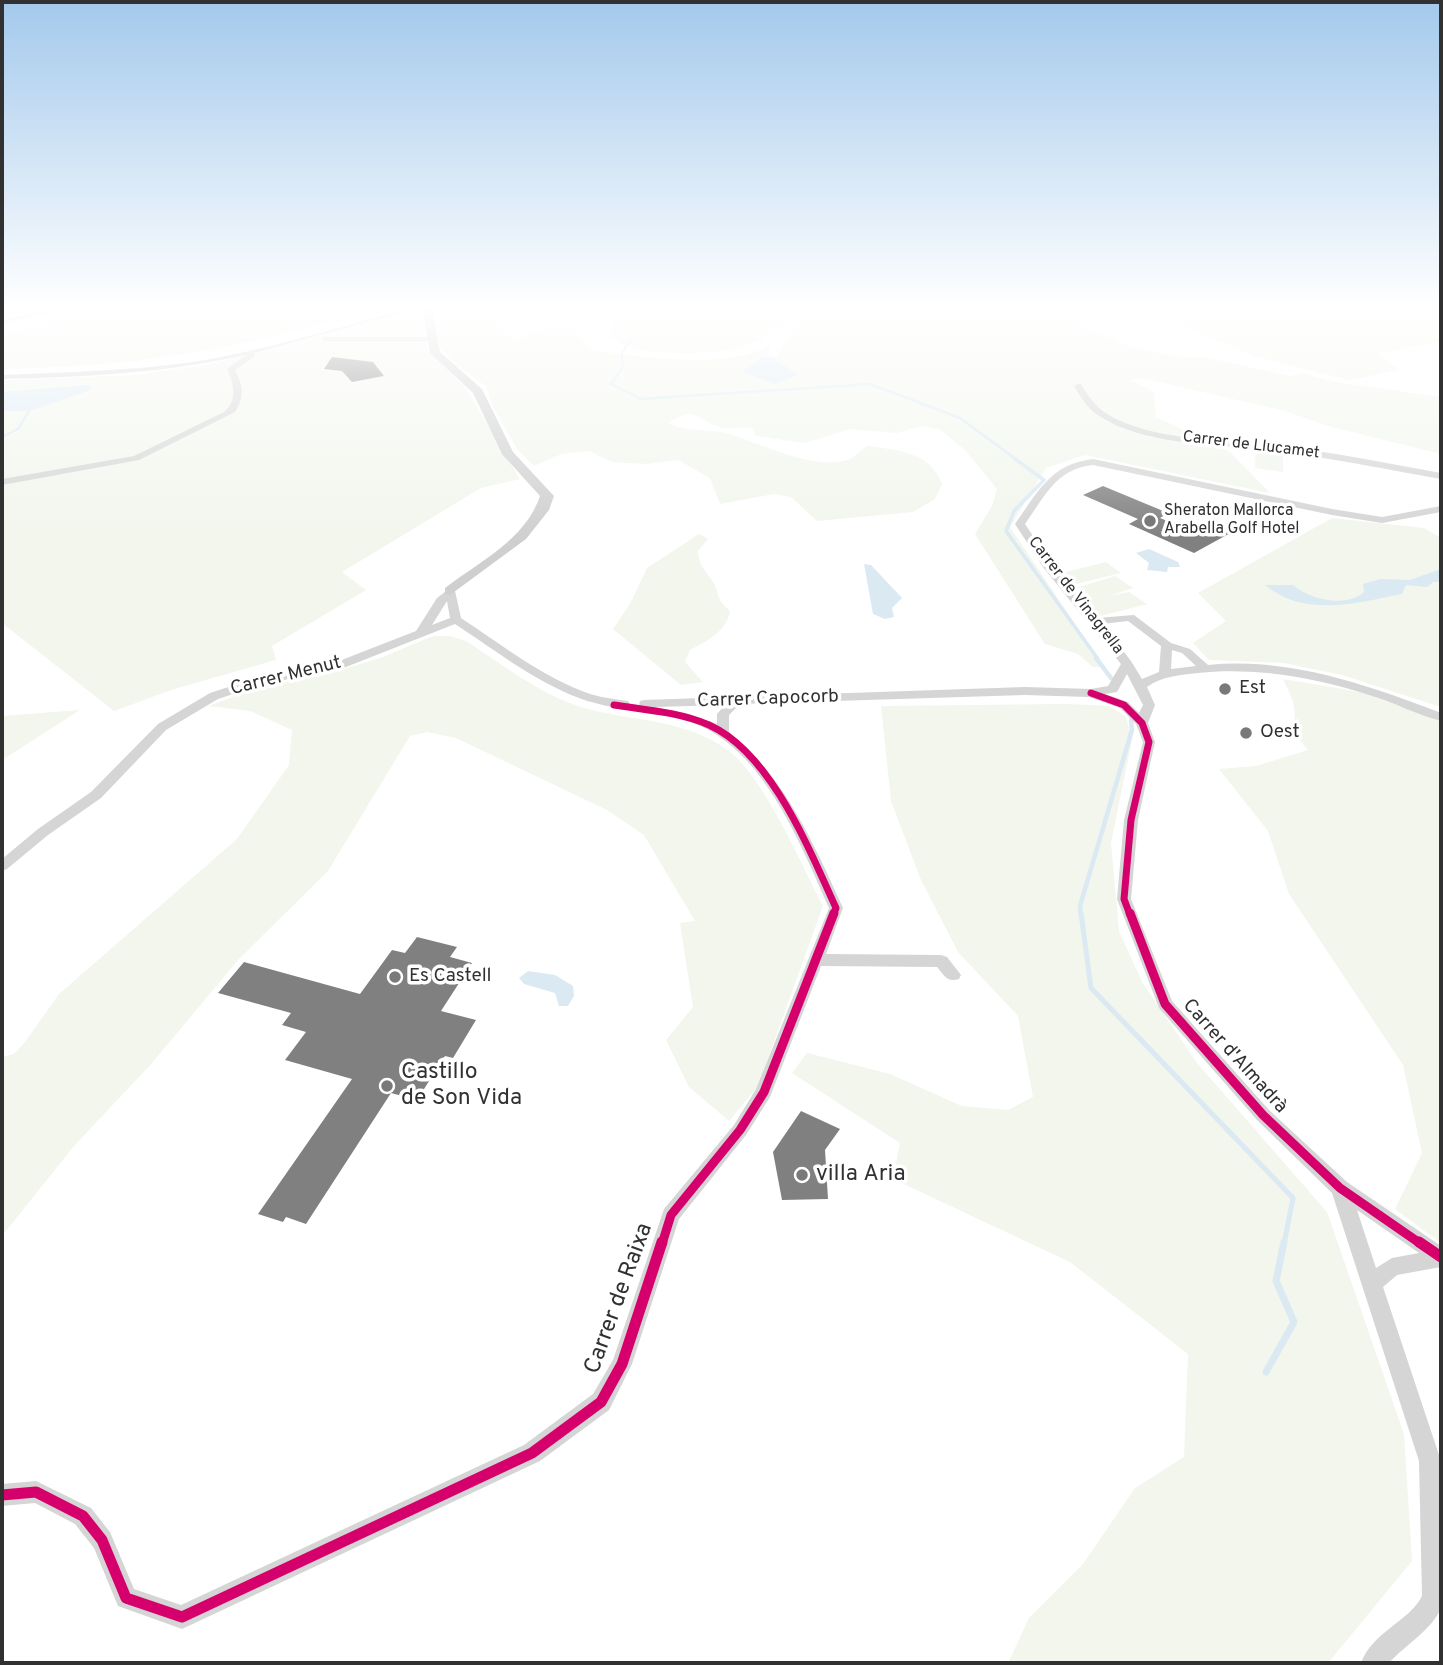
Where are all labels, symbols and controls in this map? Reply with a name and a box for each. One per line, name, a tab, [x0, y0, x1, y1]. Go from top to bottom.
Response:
street label: Carrer de Llucamet	[1181, 428, 1321, 464]
place label: Sheraton Mallorca Arabella Golf Hotel	[1164, 502, 1300, 540]
marker: Sheraton Mallorca Arabella Golf Hotel	[1142, 513, 1158, 529]
street label: Carrer de Vinagrella	[1023, 533, 1127, 659]
street label: Carrer Menut	[228, 652, 344, 702]
place label: Est	[1239, 678, 1266, 700]
marker: Est	[1217, 681, 1233, 697]
street label: Carrer Capocorb	[697, 686, 839, 714]
place label: Oest	[1260, 722, 1300, 744]
marker: Oest	[1238, 725, 1254, 741]
place label: Es Castell	[409, 966, 492, 988]
marker: Es Castell	[387, 969, 403, 985]
street label: Carrer d'Almadrà	[1177, 995, 1291, 1119]
place label: Castillo de Son Vida	[401, 1059, 522, 1113]
marker: Castillo de Son Vida	[379, 1078, 395, 1094]
place label: villa Aria	[816, 1161, 906, 1189]
marker: villa Aria	[794, 1167, 810, 1183]
street label: Carrer de Raixa	[580, 1220, 660, 1378]

